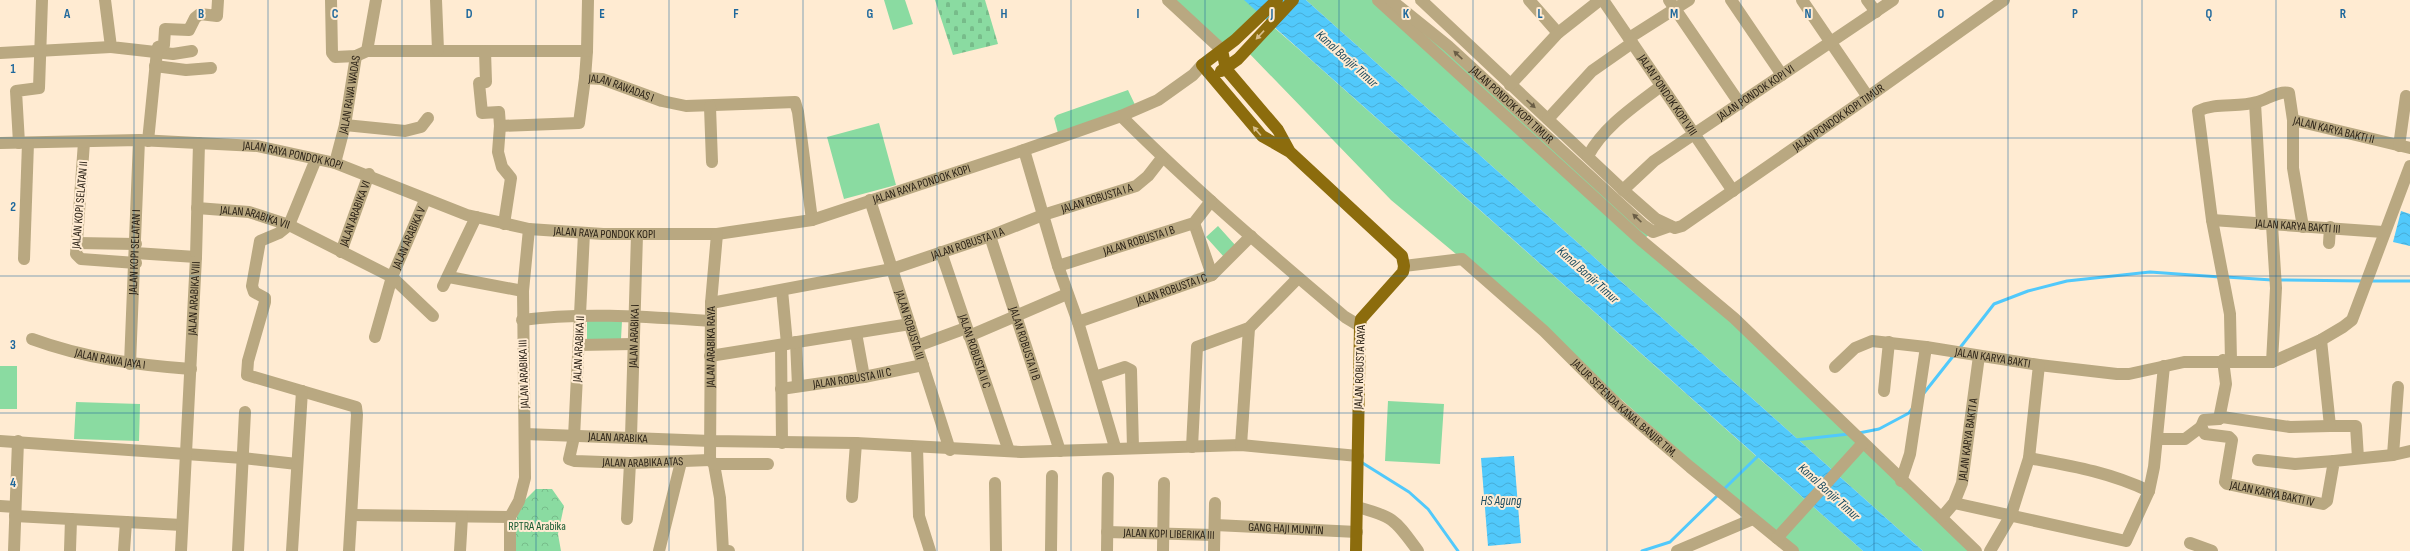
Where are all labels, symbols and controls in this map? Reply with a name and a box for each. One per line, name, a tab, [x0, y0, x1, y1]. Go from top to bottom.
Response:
text: A	[63, 6, 71, 22]
text: B	[198, 6, 204, 22]
text: C	[332, 6, 339, 22]
text: D	[466, 6, 473, 22]
text: E	[599, 6, 605, 22]
text: F	[733, 6, 739, 22]
text: G	[867, 6, 874, 22]
text: H	[1001, 6, 1008, 22]
text: I	[1137, 6, 1140, 22]
text: J	[1270, 6, 1274, 22]
text: K	[1403, 6, 1410, 22]
text: L	[1537, 6, 1543, 22]
text: M	[1670, 6, 1678, 22]
text: N	[1805, 6, 1812, 22]
text: O	[1938, 6, 1945, 22]
text: P	[2072, 6, 2078, 22]
text: Q	[2206, 6, 2213, 22]
text: R	[2340, 6, 2347, 22]
water label: Kanal Banjir Timur	[1313, 27, 1382, 92]
one-way arrow	[1256, 31, 1265, 40]
one-way arrow	[1453, 51, 1463, 60]
street label: JALAN PONDOK KOPI VIII	[1634, 51, 1701, 139]
street label: JALAN RAWA WADAS	[335, 54, 363, 136]
text: 1	[10, 61, 16, 77]
street label: JALAN PONDOK KOPI VI	[1713, 61, 1797, 125]
street label: JALAN PONDOK KOPI TIMUR	[1466, 62, 1557, 147]
street label: JALAN RAWADAS I	[587, 71, 656, 105]
street label: JALAN PONDOK KOPI TIMUR	[1789, 80, 1888, 155]
one-way arrow	[1526, 99, 1536, 109]
street label: JALAN KARYA BAKTI II	[2291, 113, 2376, 147]
one-way arrow	[1253, 126, 1262, 137]
street label: JALAN RAYA PONDOK KOPI	[241, 138, 345, 173]
street label: JALAN KOPI SELATAN II	[69, 161, 91, 250]
street label: JALAN RAYA PONDOK KOPI	[870, 161, 972, 207]
street label: JALAN ARABIKA VI	[336, 178, 374, 249]
street label: JALAN ROBUSTA I A	[1058, 180, 1135, 217]
text: 2	[10, 199, 16, 215]
street label: JALAN ARABIKA VII	[219, 202, 292, 232]
street label: JALAN ARABIKA V	[388, 204, 429, 272]
street label: JALAN KOPI SELATAN I	[125, 209, 144, 296]
one-way arrow	[1632, 214, 1642, 223]
street label: JALAN KARYA BAKTI III	[2254, 215, 2341, 236]
street label: JALAN ROBUSTA I B	[1100, 222, 1177, 259]
street label: JALAN RAYA PONDOK KOPI	[552, 223, 655, 242]
street label: JALAN ROBUSTA II A	[928, 223, 1007, 263]
water label: Kanal Banjir Timur	[1554, 243, 1623, 308]
street label: JALAN ARABIKA VIII	[184, 261, 203, 337]
street label: JALAN ROBUSTA I C	[1133, 270, 1209, 309]
street label: JALAN ROBUSTA III	[892, 287, 928, 361]
street label: JALAN ARABIKA I	[626, 304, 642, 369]
street label: JALAN ROBUSTA II B	[1006, 304, 1044, 382]
street label: JALAN ARABIKA RAYA	[703, 306, 718, 389]
street label: JALAN ROBUSTA II C	[955, 311, 995, 390]
street label: JALAN ARABIKA II	[570, 316, 588, 383]
street label: JALAN ROBUSTA RAYA	[1351, 324, 1369, 410]
text: 3	[10, 337, 16, 353]
street label: JALAN ARABIKA III	[515, 339, 533, 410]
street label: JALAN KARYA BAKTI	[1953, 344, 2032, 371]
street label: JALAN RAWA JAYA I	[73, 345, 146, 372]
street label: JALUR SEPENDA KANAL BANJIR TIM.	[1568, 355, 1680, 460]
street label: JALAN ROBUSTA III C	[811, 364, 893, 392]
street label: JALAN KARYA BAKTI A	[1955, 396, 1981, 483]
street label: JALAN ARABIKA	[587, 429, 649, 446]
street label: JALAN ARABIKA ATAS	[601, 454, 683, 471]
water label: Kanal Banjir Timur	[1795, 460, 1864, 525]
text: 4	[10, 475, 16, 491]
street label: JALAN KARYA BAKTI IV	[2228, 477, 2316, 510]
water label: HS Agung	[1481, 493, 1522, 509]
park label: RPTRA Arabika	[508, 519, 566, 534]
street label: GANG HAJI MUNI'IN	[1248, 519, 1324, 538]
street label: JALAN KOPI LIBERIKA III	[1122, 525, 1215, 543]

